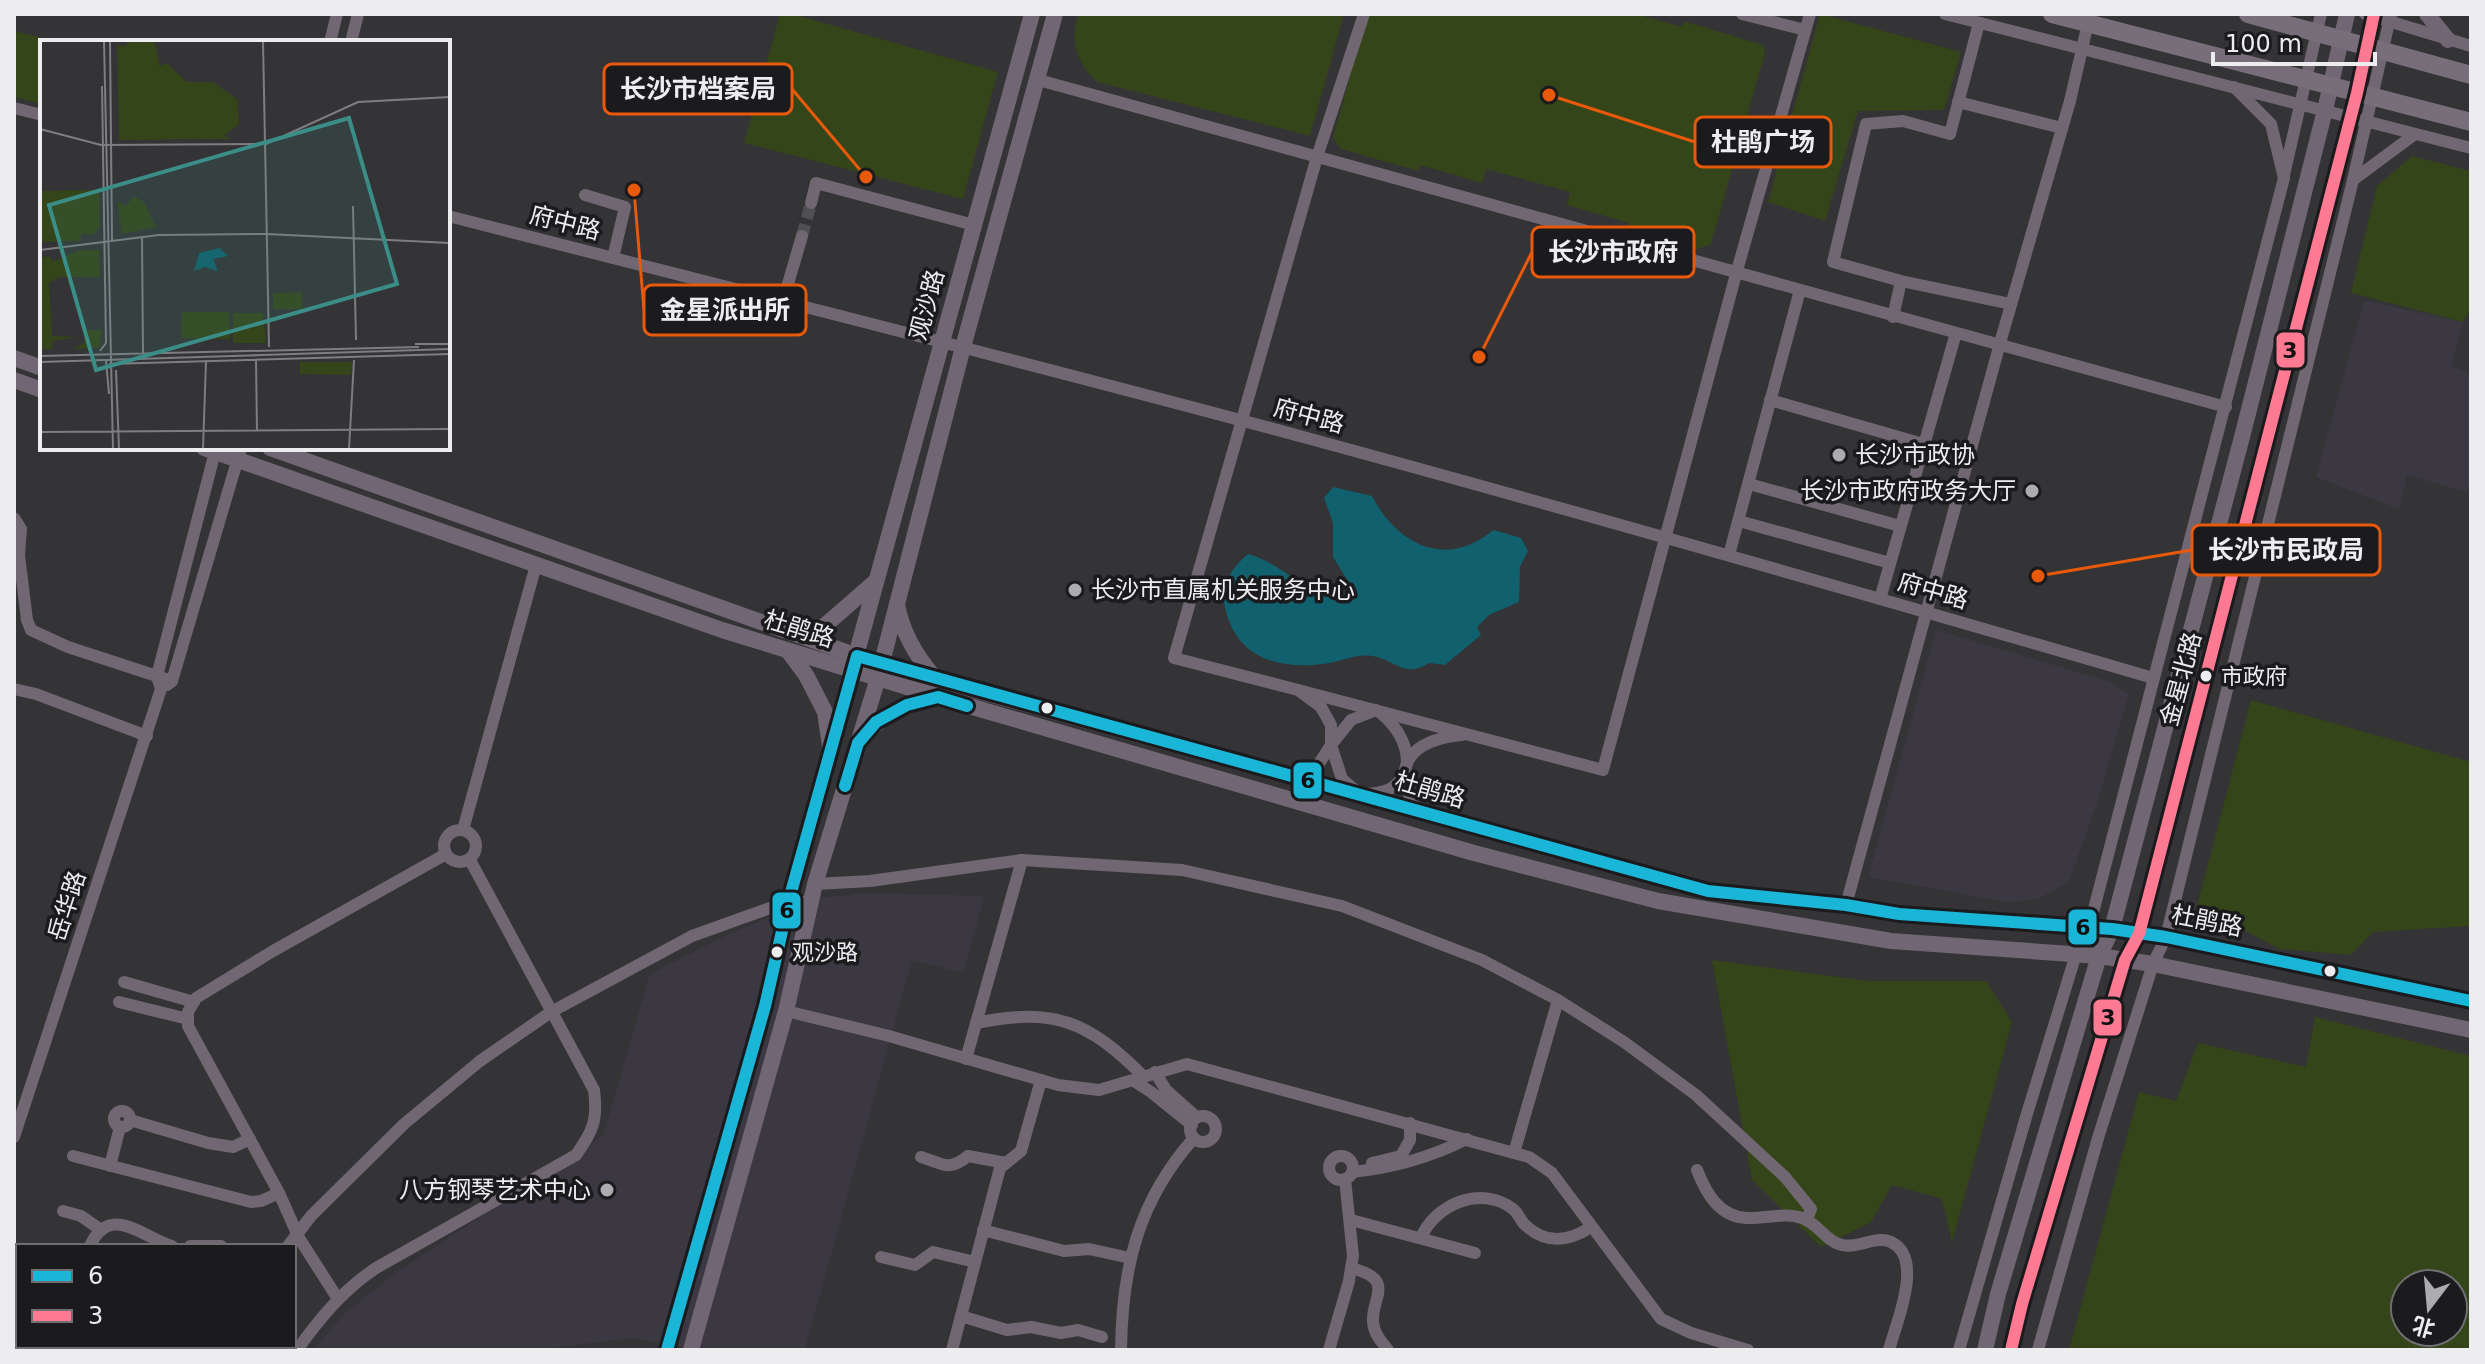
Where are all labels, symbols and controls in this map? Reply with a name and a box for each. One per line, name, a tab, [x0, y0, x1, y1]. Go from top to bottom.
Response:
scale bar	[2213, 16, 2375, 66]
text: 100 m	[2225, 30, 2302, 58]
inset map	[40, 40, 450, 450]
callout: 长沙市档案局	[604, 64, 792, 114]
text: 长沙市档案局	[620, 74, 776, 104]
callout: 杜鹃广场	[1695, 117, 1831, 167]
text: 杜鹃广场	[1711, 127, 1815, 157]
street label: 府中路	[527, 201, 603, 245]
callout: 长沙市政府	[1532, 227, 1694, 277]
text: 长沙市政府	[1548, 237, 1678, 267]
street label: 观沙路	[904, 267, 950, 343]
callout: 金星派出所	[644, 285, 806, 335]
text: 金星派出所	[660, 295, 790, 325]
line badge: 3	[2275, 331, 2306, 369]
text: 3	[2282, 338, 2298, 363]
street label: 府中路	[1271, 393, 1347, 439]
place label: 长沙市政协	[1855, 441, 1975, 469]
marker: 长沙市政协	[1830, 446, 1848, 464]
place label: 长沙市政府政务大厅	[1800, 477, 2016, 505]
marker: 长沙市政府政务大厅	[2023, 482, 2041, 500]
callout: 长沙市民政局	[2192, 525, 2380, 575]
text: 长沙市民政局	[2208, 535, 2364, 565]
street label: 府中路	[1895, 568, 1971, 614]
place label: 长沙市直属机关服务中心	[1091, 576, 1355, 604]
marker: 长沙市直属机关服务中心	[1066, 581, 1084, 599]
street label: 杜鹃路	[760, 605, 838, 653]
street label: 金星北路	[2155, 629, 2207, 729]
place label: 市政府	[2221, 664, 2287, 689]
marker: 市政府	[2198, 668, 2214, 684]
unlabelled marker	[1039, 700, 1055, 716]
line badge: 6	[1292, 761, 1323, 800]
street label: 杜鹃路	[1392, 767, 1468, 813]
text: 6	[1300, 768, 1316, 793]
street label: 岳华路	[43, 867, 91, 945]
line badge: 6	[771, 891, 802, 930]
text: 6	[779, 898, 795, 923]
street label: 杜鹃路	[2169, 900, 2245, 942]
line badge: 6	[2067, 908, 2098, 946]
text: 6	[2075, 915, 2091, 940]
place label: 观沙路	[792, 940, 858, 965]
marker: 观沙路	[769, 944, 785, 960]
unlabelled marker	[2322, 963, 2338, 979]
line badge: 3	[2092, 998, 2123, 1037]
text: 3	[2100, 1005, 2116, 1030]
place label: 八方钢琴艺术中心	[399, 1176, 591, 1204]
marker: 八方钢琴艺术中心	[598, 1181, 616, 1199]
legend	[16, 1244, 296, 1348]
text: 6	[88, 1262, 103, 1290]
north arrow	[2389, 1268, 2469, 1348]
text: 3	[88, 1302, 103, 1330]
text: 北	[2410, 1312, 2438, 1342]

